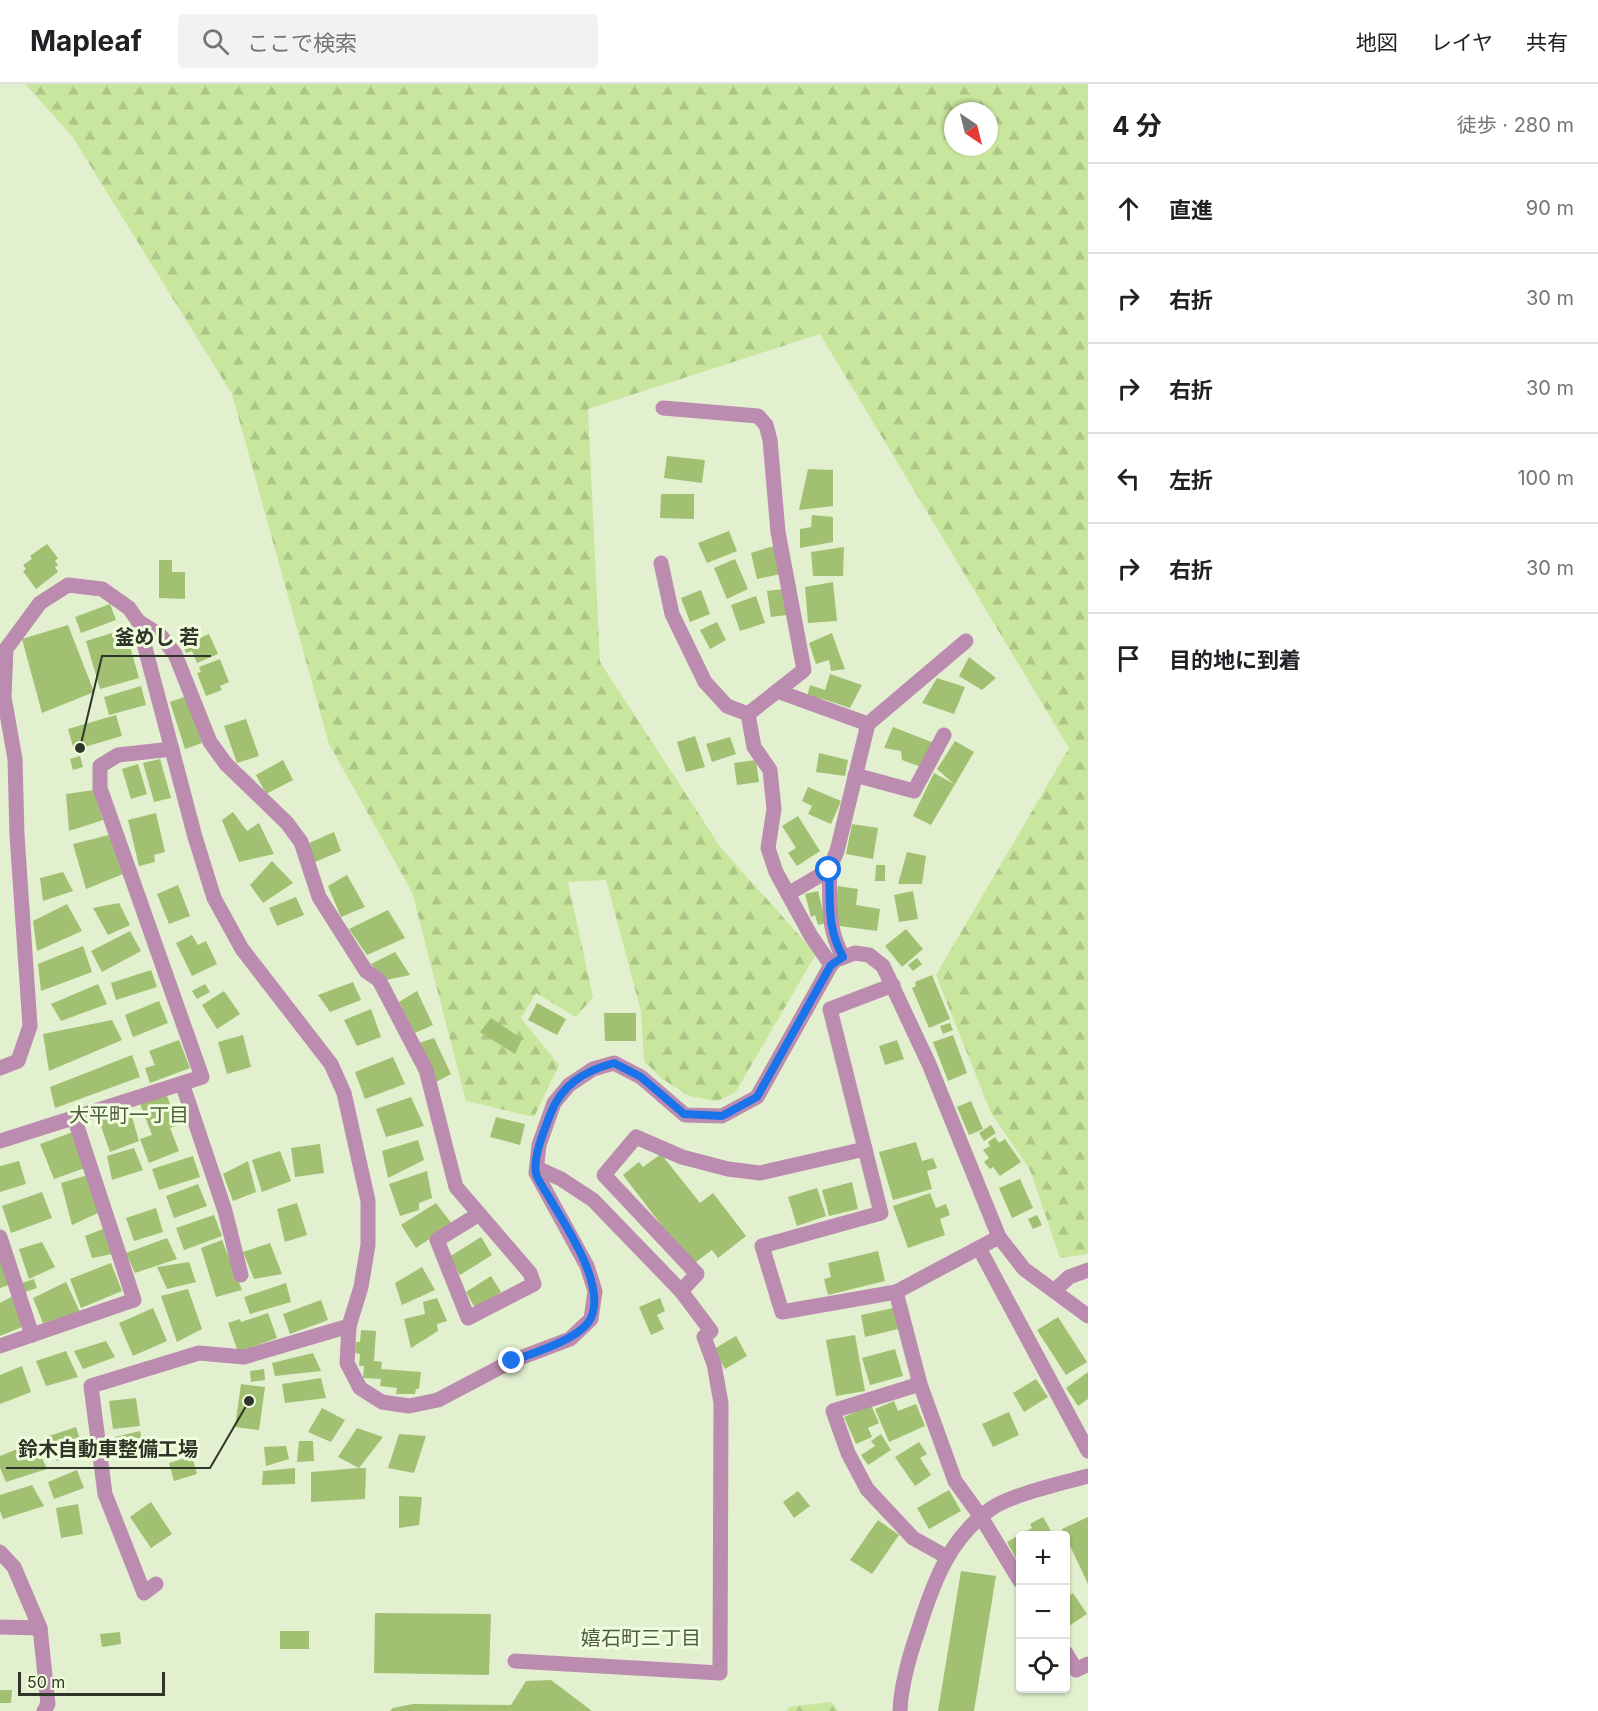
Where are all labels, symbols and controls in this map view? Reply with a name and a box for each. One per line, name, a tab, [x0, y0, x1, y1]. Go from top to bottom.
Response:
search box	[178, 14, 598, 68]
text: Mapleaf	[30, 24, 142, 58]
icon: search	[199, 25, 232, 58]
text: ここで検索	[247, 30, 357, 56]
text: 地図	[1356, 30, 1398, 55]
text: レイヤ	[1431, 30, 1493, 55]
text: 共有	[1526, 30, 1568, 55]
north arrow	[944, 102, 998, 156]
text: 4 分	[1112, 110, 1162, 141]
text: 徒歩 · 280 m	[1457, 113, 1574, 137]
icon: ahead	[1112, 192, 1145, 225]
text: 90 m	[1526, 196, 1574, 220]
text: 直進	[1169, 197, 1213, 223]
icon: right	[1112, 282, 1145, 315]
text: 30 m	[1526, 286, 1574, 310]
text: 右折	[1169, 287, 1213, 313]
icon: right	[1112, 372, 1145, 405]
text: 30 m	[1526, 376, 1574, 400]
text: 右折	[1169, 377, 1213, 403]
icon: left	[1112, 462, 1145, 495]
text: 100 m	[1517, 466, 1574, 490]
text: 左折	[1169, 467, 1213, 493]
icon: right	[1112, 552, 1145, 585]
text: 30 m	[1526, 556, 1574, 580]
text: 右折	[1169, 557, 1213, 583]
callout: 釜めし 若	[102, 618, 211, 656]
text: 釜めし 若	[115, 625, 199, 649]
icon: arrive	[1112, 642, 1145, 675]
text: 目的地に到着	[1169, 647, 1301, 673]
route start	[815, 856, 841, 882]
district label: 大平町一丁目	[69, 1103, 189, 1127]
route end	[498, 1347, 524, 1373]
callout: 鈴木自動車整備工場	[6, 1430, 210, 1468]
text: 鈴木自動車整備工場	[18, 1437, 198, 1461]
map controls	[1016, 1531, 1070, 1693]
button: +	[1016, 1531, 1070, 1585]
button: −	[1016, 1585, 1070, 1639]
district label: 嬉石町三丁目	[581, 1626, 701, 1650]
button: locate	[1016, 1639, 1070, 1693]
scale bar	[18, 1669, 165, 1696]
text: 50 m	[27, 1672, 65, 1692]

